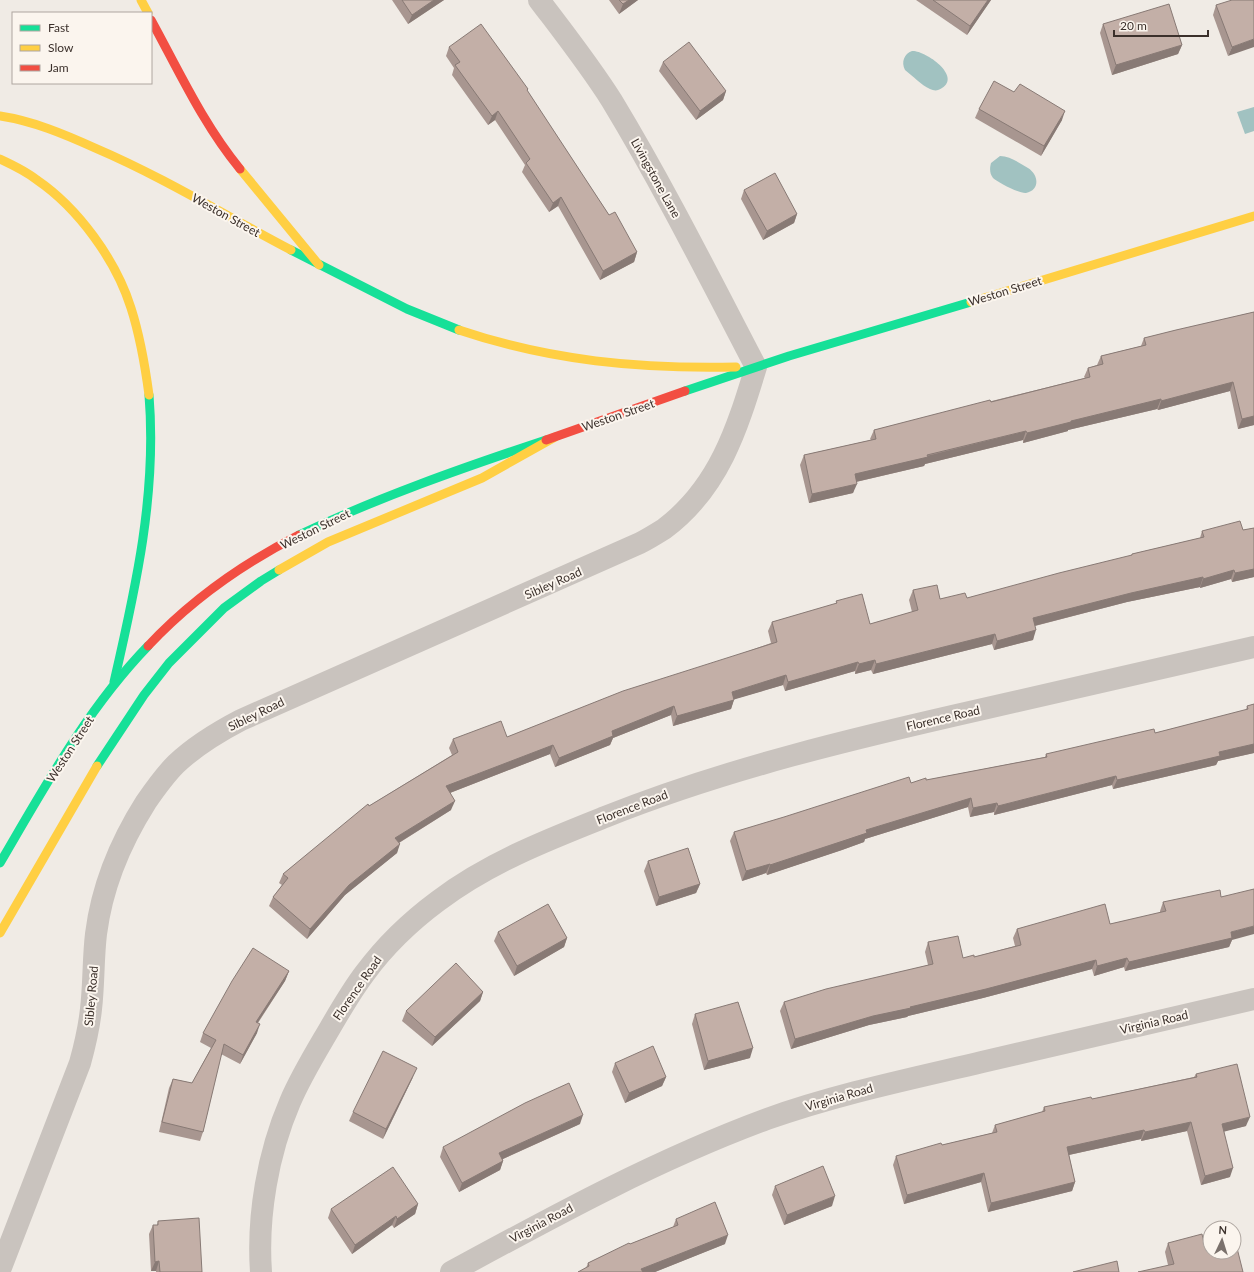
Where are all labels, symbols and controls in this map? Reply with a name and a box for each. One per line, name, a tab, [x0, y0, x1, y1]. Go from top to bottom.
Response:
legend	[12, 12, 152, 84]
scale bar	[1114, 12, 1208, 38]
text: 20 m	[1120, 18, 1147, 33]
text: Fast	[48, 20, 70, 35]
text: Slow	[48, 40, 74, 55]
text: Jam	[48, 60, 69, 75]
street label: Livingstone Lane	[628, 136, 684, 220]
street label: Weston Street	[189, 190, 263, 240]
street label: Weston Street	[967, 273, 1044, 309]
street label: Weston Street	[580, 395, 657, 434]
street label: Weston Street	[278, 505, 353, 552]
street label: Sibley Road	[522, 564, 584, 602]
street label: Sibley Road	[225, 694, 287, 734]
street label: Florence Road	[905, 702, 981, 734]
street label: Weston Street	[43, 713, 97, 785]
street label: Florence Road	[594, 787, 670, 827]
street label: Florence Road	[329, 953, 385, 1023]
street label: Sibley Road	[81, 965, 101, 1027]
street label: Virginia Road	[1118, 1007, 1190, 1037]
street label: Virginia Road	[803, 1080, 875, 1114]
street label: Virginia Road	[507, 1200, 575, 1246]
north arrow	[1202, 1220, 1242, 1260]
text: N	[1218, 1223, 1227, 1236]

